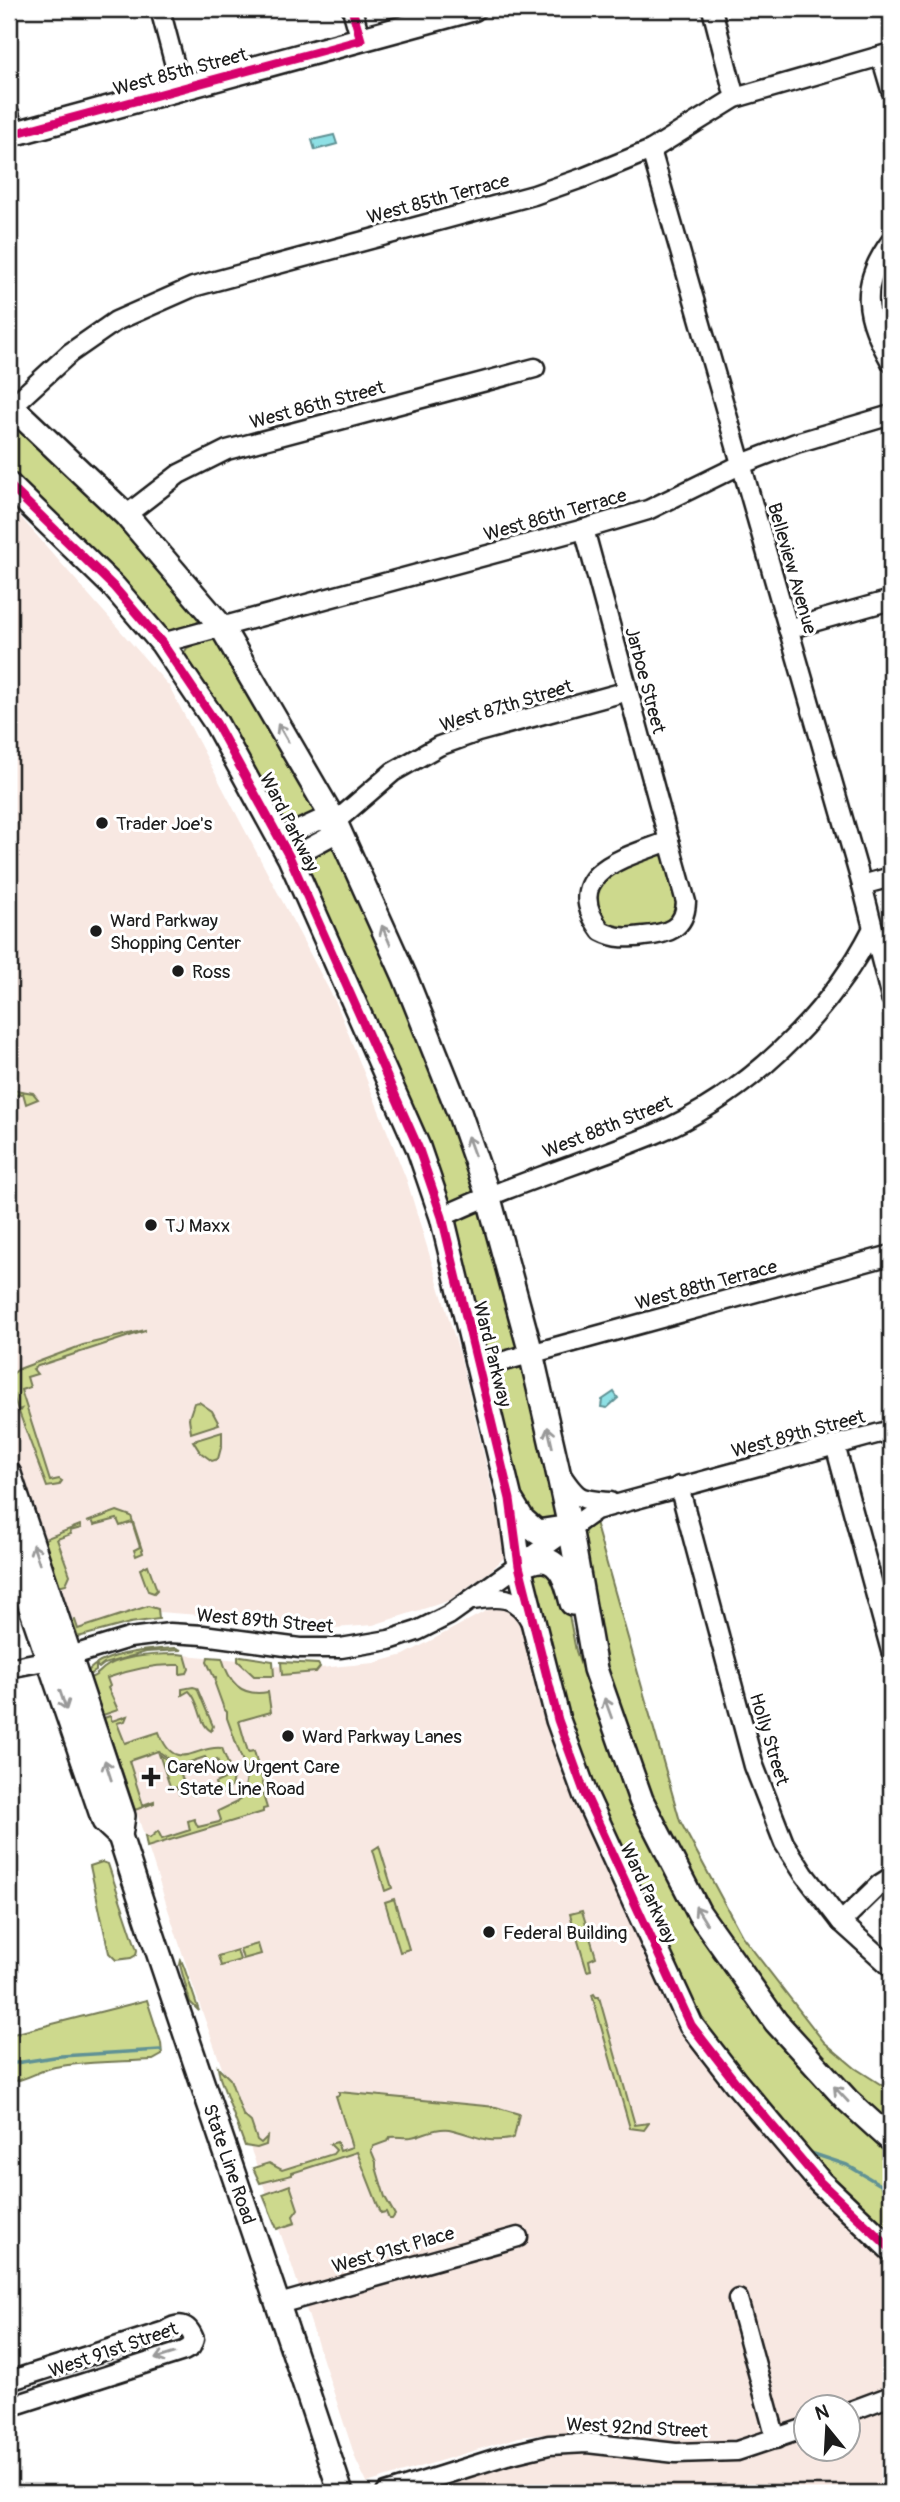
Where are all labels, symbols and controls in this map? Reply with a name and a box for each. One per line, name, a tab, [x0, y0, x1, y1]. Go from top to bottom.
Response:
street label: West 85th Street	[111, 42, 250, 101]
street label: West 85th Terrace	[364, 168, 513, 230]
street label: West 86th Street	[247, 375, 388, 435]
street label: West 86th Terrace	[481, 483, 630, 547]
street label: Belleview Avenue	[762, 500, 822, 637]
street label: Jarboe Street	[619, 624, 671, 736]
street label: West 87th Street	[437, 674, 576, 738]
one-way arrow	[276, 723, 289, 744]
street label: Ward Parkway	[254, 769, 324, 876]
place label: Trader Joe's	[116, 812, 213, 836]
marker: Trader Joe's	[94, 815, 110, 831]
place label: Ward Parkway Shopping Center	[110, 909, 241, 955]
marker: Ward Parkway Shopping Center	[88, 923, 104, 939]
one-way arrow	[379, 925, 392, 947]
place label: Ross	[192, 960, 231, 984]
marker: Ross	[170, 963, 186, 979]
street label: West 88th Street	[539, 1090, 676, 1164]
one-way arrow	[464, 1136, 476, 1158]
place label: TJ Maxx	[165, 1214, 230, 1238]
marker: TJ Maxx	[143, 1217, 159, 1233]
street label: West 88th Terrace	[633, 1254, 780, 1315]
street label: Ward Parkway	[467, 1299, 517, 1410]
street label: West 89th Street	[729, 1405, 868, 1463]
one-way arrow	[543, 1426, 556, 1449]
one-way arrow	[29, 1543, 42, 1565]
street label: West 89th Street	[195, 1603, 335, 1639]
one-way arrow	[58, 1688, 70, 1710]
street label: Holly Street	[744, 1690, 795, 1789]
one-way arrow	[601, 1697, 613, 1719]
place label: Ward Parkway Lanes	[302, 1725, 462, 1749]
marker: Ward Parkway Lanes	[280, 1728, 296, 1744]
place label: CareNow Urgent Care - State Line Road	[167, 1755, 340, 1801]
one-way arrow	[100, 1759, 113, 1781]
marker: CareNow Urgent Care - State Line Road	[141, 1767, 161, 1787]
street label: Ward Parkway	[614, 1839, 682, 1947]
one-way arrow	[694, 1905, 708, 1925]
place label: Federal Building	[503, 1921, 627, 1945]
marker: Federal Building	[481, 1924, 497, 1940]
one-way arrow	[833, 2085, 849, 2103]
street label: State Line Road	[197, 2101, 261, 2228]
street label: West 91st Place	[329, 2221, 458, 2279]
street label: West 91st Street	[46, 2317, 181, 2383]
one-way arrow	[154, 2350, 176, 2363]
north arrow	[792, 2394, 862, 2464]
text: N	[812, 2399, 832, 2426]
street label: West 92nd Street	[565, 2412, 709, 2444]

